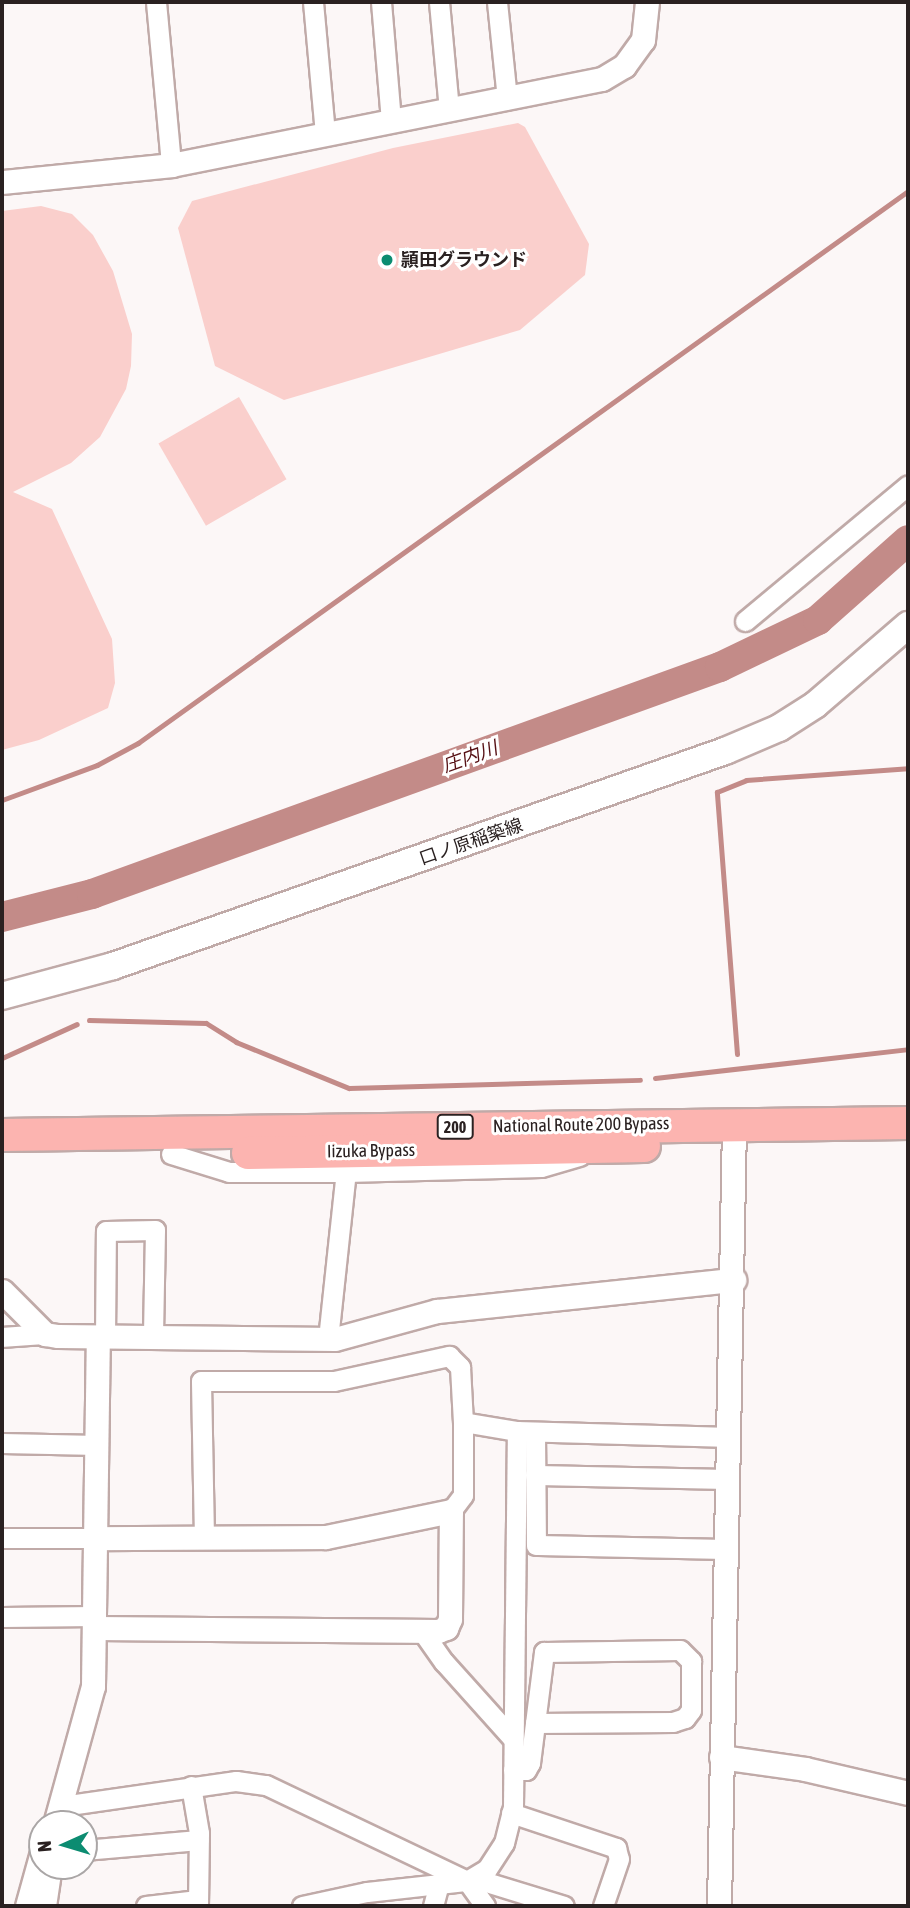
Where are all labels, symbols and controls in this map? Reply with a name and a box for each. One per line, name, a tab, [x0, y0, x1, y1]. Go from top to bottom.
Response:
place label: 頴田グラウンド	[401, 249, 527, 271]
marker: 頴田グラウンド	[379, 252, 395, 268]
water label: 庄内川	[439, 737, 501, 777]
street label: 口ノ原稲築線	[416, 814, 526, 870]
street label: National Route 200 Bypass	[493, 1113, 669, 1137]
road number: 200	[436, 1114, 474, 1140]
street label: Iizuka Bypass	[327, 1139, 415, 1163]
north arrow	[28, 1810, 98, 1880]
text: N	[33, 1840, 55, 1853]

